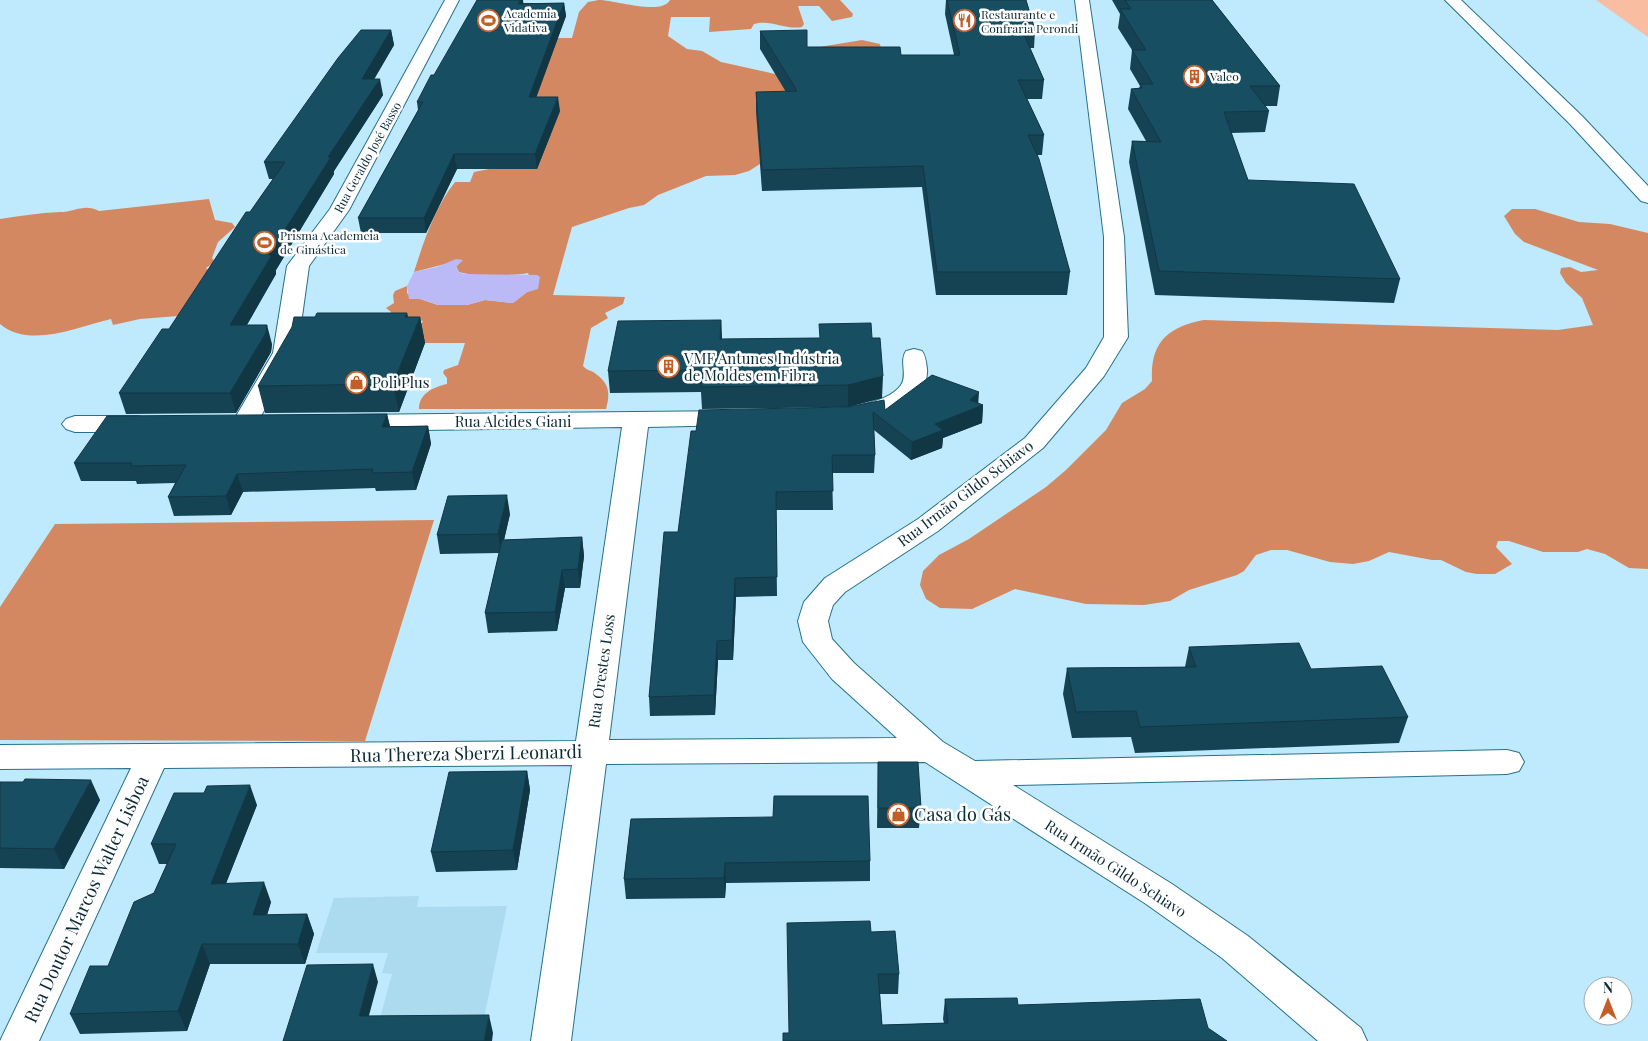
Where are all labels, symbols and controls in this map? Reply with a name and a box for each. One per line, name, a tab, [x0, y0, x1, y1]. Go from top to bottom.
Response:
place label: Academia Vidativa	[503, 5, 557, 35]
place label: Restaurante e Confraria Perondi	[981, 6, 1079, 36]
sports icon: Academia Vidativa	[476, 8, 500, 32]
restaurant icon: Restaurante e Confraria Perondi	[953, 9, 977, 33]
building icon: Valeo	[1182, 64, 1206, 88]
place label: Valeo	[1209, 68, 1239, 84]
street label: Rua Geraldo José Basso	[330, 98, 404, 215]
place label: Prisma Academeia de Ginástica	[280, 227, 379, 257]
sports icon: Prisma Academeia de Ginástica	[252, 230, 276, 254]
place label: VMF Antunes Indústria de Moldes em Fibra	[683, 348, 840, 385]
building icon: VMF Antunes Indústria de Moldes em Fibra	[656, 355, 680, 379]
shop icon: Poli Plus	[344, 370, 368, 394]
place label: Poli Plus	[372, 372, 429, 392]
street label: Rua Alcides Giani	[455, 411, 572, 431]
street label: Rua Irmão Gildo Schiavo	[893, 435, 1037, 551]
street label: Rua Orestes Loss	[583, 613, 619, 729]
street label: Rua Thereza Sberzi Leonardi	[350, 739, 582, 767]
street label: Rua Doutor Marcos Walter Lisboa	[18, 772, 154, 1026]
shop icon: Casa do Gás	[886, 802, 910, 826]
place label: Casa do Gás	[914, 802, 1011, 826]
street label: Rua Irmão Gildo Schiavo	[1041, 815, 1191, 921]
north arrow	[1583, 976, 1633, 1026]
text: N	[1603, 978, 1613, 997]

